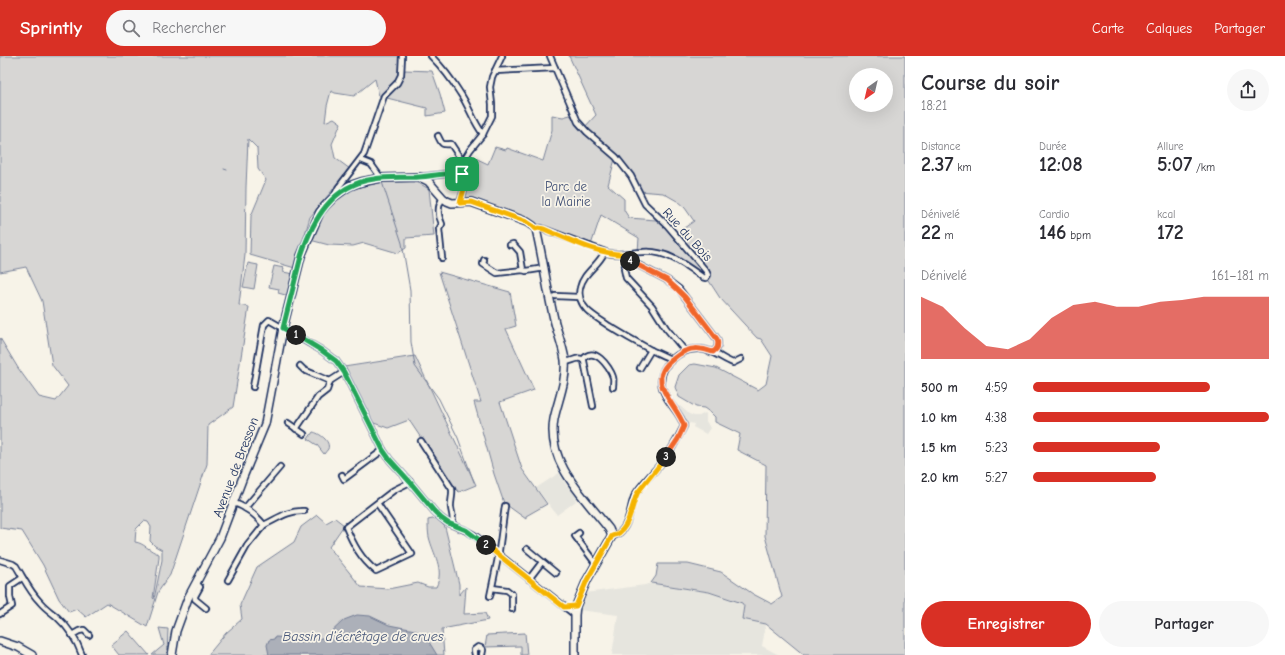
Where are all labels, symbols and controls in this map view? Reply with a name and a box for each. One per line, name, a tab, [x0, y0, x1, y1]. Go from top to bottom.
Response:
search box	[106, 10, 386, 46]
text: Sprintly	[20, 17, 82, 39]
icon: search	[120, 17, 142, 39]
text: Rechercher	[152, 19, 226, 37]
text: Carte	[1092, 20, 1124, 37]
text: Calques	[1146, 20, 1192, 37]
text: Partager	[1214, 20, 1265, 37]
north arrow	[849, 68, 893, 112]
map controls	[849, 68, 893, 112]
button: share	[1227, 69, 1269, 111]
text: Course du soir	[921, 70, 1060, 96]
text: 18:21	[921, 98, 947, 113]
text: Distance	[921, 140, 960, 153]
text: Durée	[1039, 140, 1067, 153]
text: Allure	[1157, 140, 1184, 153]
text: 2.37	[921, 153, 953, 176]
text: 12:08	[1039, 153, 1083, 176]
text: 5:07	[1157, 153, 1192, 176]
pin	[445, 157, 479, 191]
text: km	[953, 161, 972, 174]
text: /km	[1192, 161, 1215, 174]
icon: arrive	[451, 163, 473, 185]
park label: Parc de la Mairie	[541, 179, 591, 209]
street label: Rue du Bois	[660, 205, 715, 264]
text: Dénivelé	[921, 208, 960, 221]
text: Cardio	[1039, 208, 1070, 221]
text: kcal	[1157, 208, 1175, 221]
text: 22	[921, 221, 941, 244]
text: 146	[1039, 221, 1067, 244]
text: 172	[1157, 221, 1184, 244]
text: m	[941, 229, 954, 242]
text: bpm	[1067, 229, 1091, 242]
pin: 4	[620, 251, 640, 271]
text: 4	[627, 254, 633, 267]
text: Dénivelé	[921, 268, 967, 283]
text: 161–181 m	[1212, 268, 1269, 283]
pin: 1	[286, 325, 306, 345]
text: 1	[294, 328, 298, 341]
text: 500 m	[921, 380, 958, 395]
text: 4:59	[985, 380, 1008, 395]
text: 1.0 km	[921, 410, 957, 425]
text: 4:38	[985, 410, 1007, 425]
street label: Avenue de Bresson	[209, 415, 261, 519]
text: 1.5 km	[921, 440, 957, 455]
text: 5:23	[985, 440, 1008, 455]
pin: 3	[656, 447, 676, 467]
text: 3	[663, 450, 669, 463]
text: 2.0 km	[921, 470, 959, 485]
text: 5:27	[985, 470, 1007, 485]
pin: 2	[476, 535, 496, 555]
text: 2	[483, 538, 489, 551]
button: Enregistrer	[921, 601, 1091, 647]
button: Partager	[1099, 601, 1269, 647]
water label: Bassin d'écrêtage de crues	[283, 628, 444, 645]

